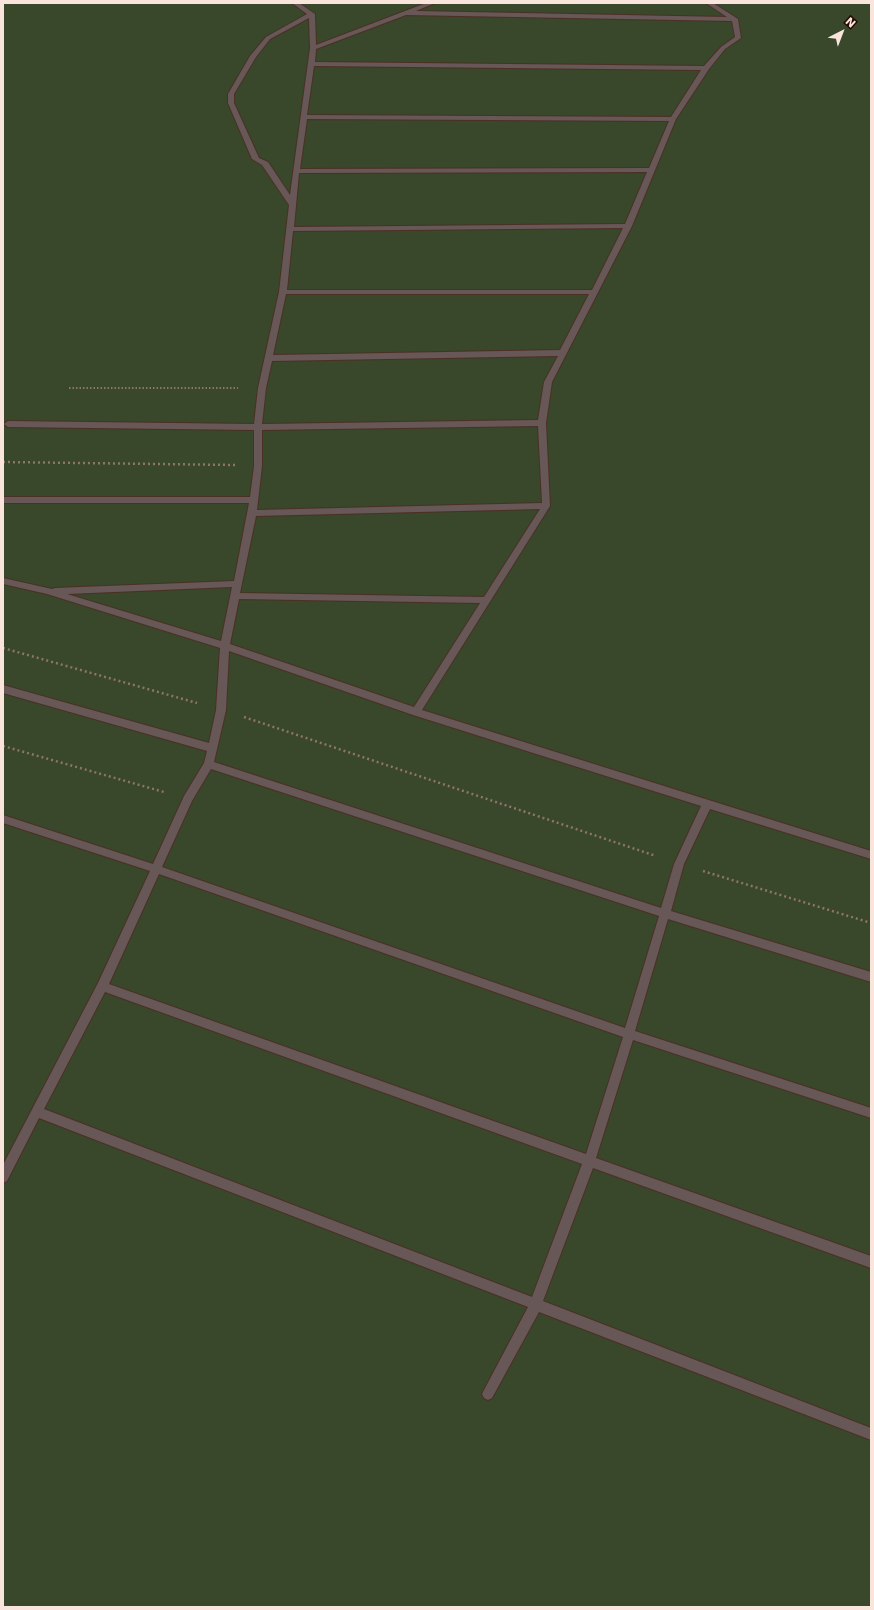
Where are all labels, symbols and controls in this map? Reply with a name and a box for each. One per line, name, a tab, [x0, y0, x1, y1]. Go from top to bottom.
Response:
north arrow	[822, 12, 862, 52]
text: N	[843, 15, 858, 31]

